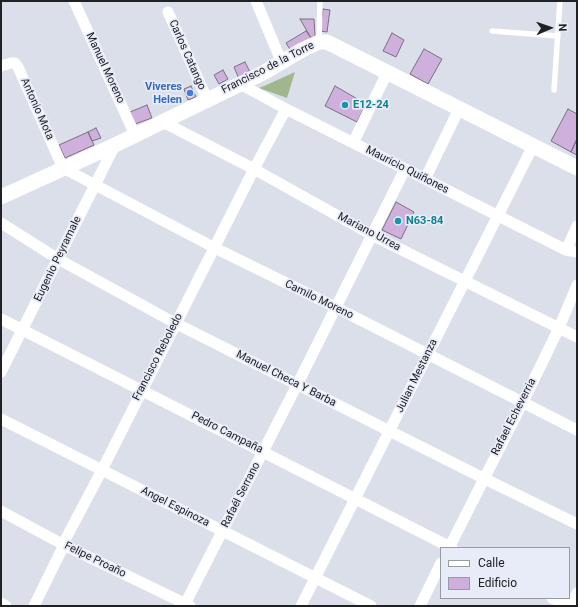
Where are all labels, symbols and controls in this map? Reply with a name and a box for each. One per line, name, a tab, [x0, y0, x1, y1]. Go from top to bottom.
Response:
north arrow	[530, 8, 570, 48]
street label: Carlos Catango	[166, 18, 208, 92]
text: N	[556, 23, 569, 32]
street label: Manuel Moreno	[83, 30, 127, 106]
street label: Francisco de la Torre	[220, 39, 316, 97]
street label: Antonio Mota	[18, 76, 56, 142]
place label: Viveres Helen	[145, 80, 182, 106]
marker: Viveres Helen	[185, 88, 195, 98]
place label: E12-24	[353, 98, 389, 112]
marker: E12-24	[340, 100, 350, 110]
street label: Mauricio Quiñones	[363, 143, 451, 197]
street label: Mariano Urrea	[335, 210, 403, 254]
street label: Eugenio Peyramale	[32, 214, 84, 304]
place label: N63-84	[406, 214, 443, 228]
marker: N63-84	[393, 216, 403, 226]
street label: Camilo Moreno	[282, 278, 356, 322]
street label: Francisco Reboledo	[130, 311, 186, 403]
street label: Julian Mestanza	[393, 337, 441, 415]
street label: Manuel Checa Y Barba	[234, 348, 338, 410]
street label: Rafael Echeverria	[489, 376, 539, 458]
street label: Pedro Campaña	[189, 409, 265, 457]
street label: Rafaél Serrano	[219, 460, 263, 530]
street label: Angel Espinoza	[139, 484, 211, 530]
street label: Felipe Proaño	[62, 539, 128, 581]
legend	[440, 547, 570, 599]
text: Calle	[478, 556, 505, 570]
text: Edificio	[478, 576, 517, 590]

